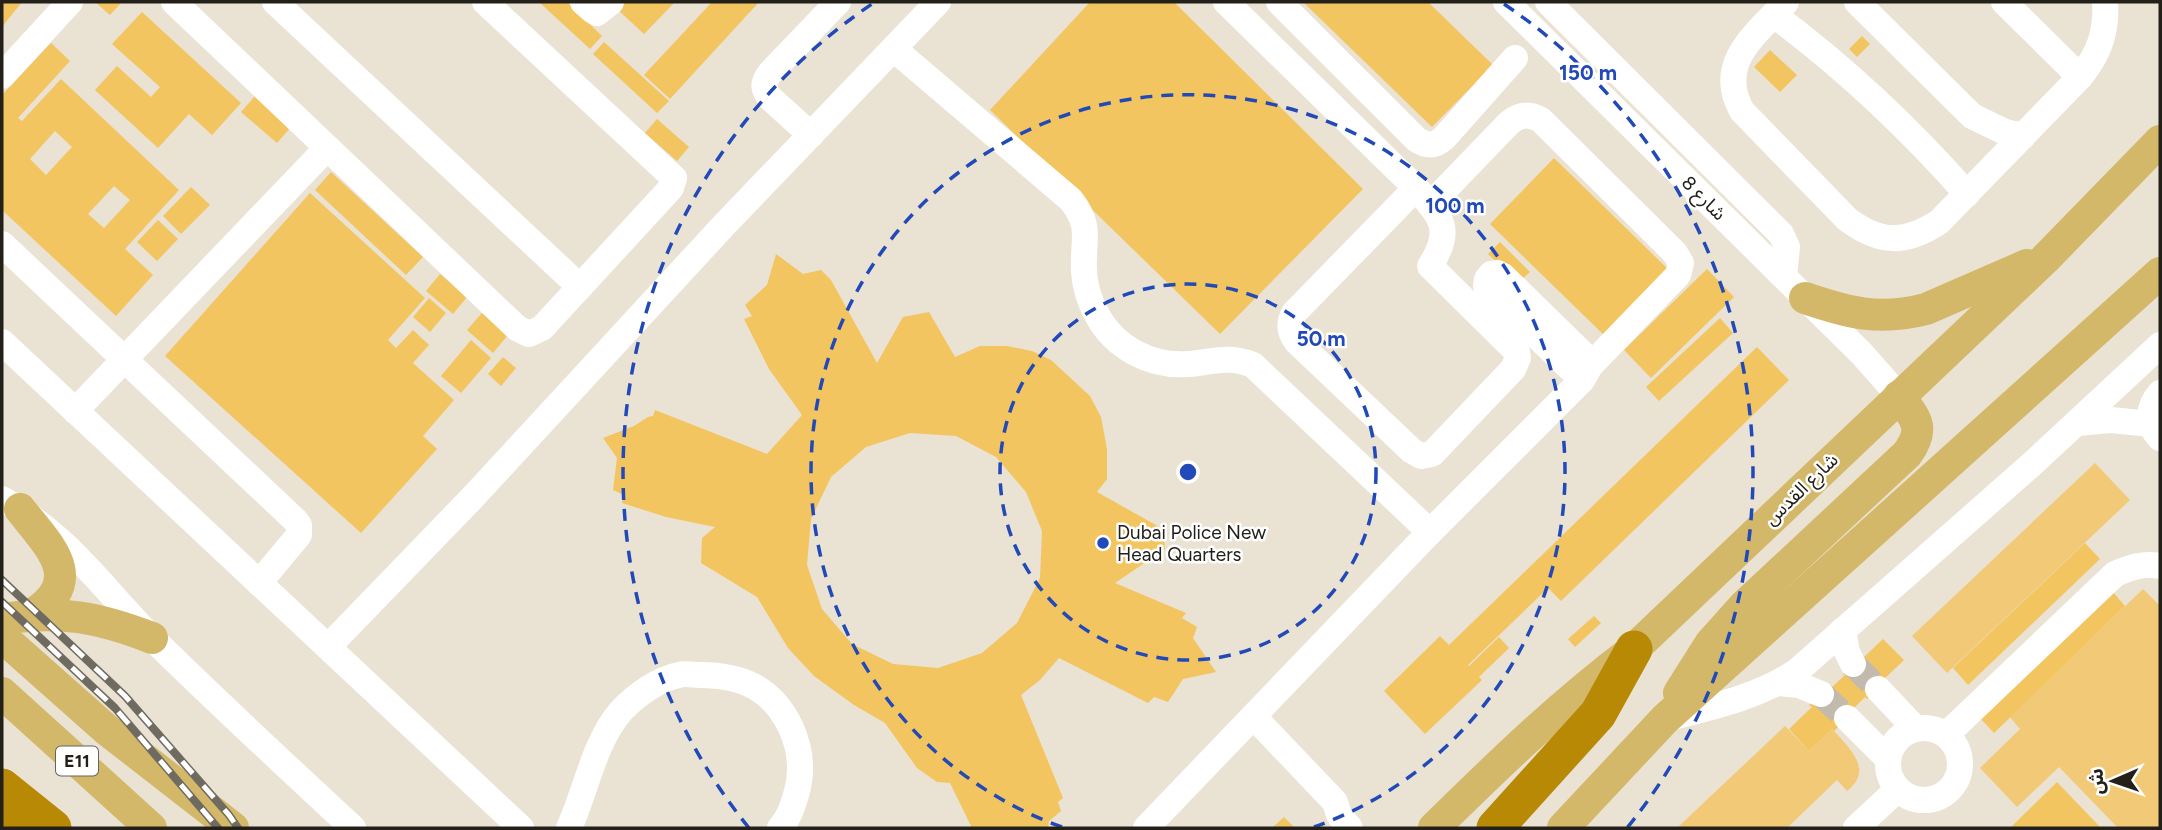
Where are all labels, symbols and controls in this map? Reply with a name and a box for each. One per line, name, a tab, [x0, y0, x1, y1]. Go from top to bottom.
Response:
text: 150 m	[1559, 60, 1617, 85]
street label: شارع 8	[1676, 171, 1731, 226]
text: 100 m	[1425, 193, 1485, 218]
text: 50 m	[1296, 326, 1346, 351]
street label: شارع القدس	[1759, 448, 1844, 531]
centre of rings	[1176, 460, 1200, 484]
place label: Dubai Police New Head Quarters	[1117, 521, 1266, 566]
marker: Dubai Police New Head Quarters	[1095, 535, 1111, 551]
road number: E11	[56, 746, 98, 776]
north arrow	[2078, 746, 2148, 816]
text: ش	[2085, 768, 2108, 795]

